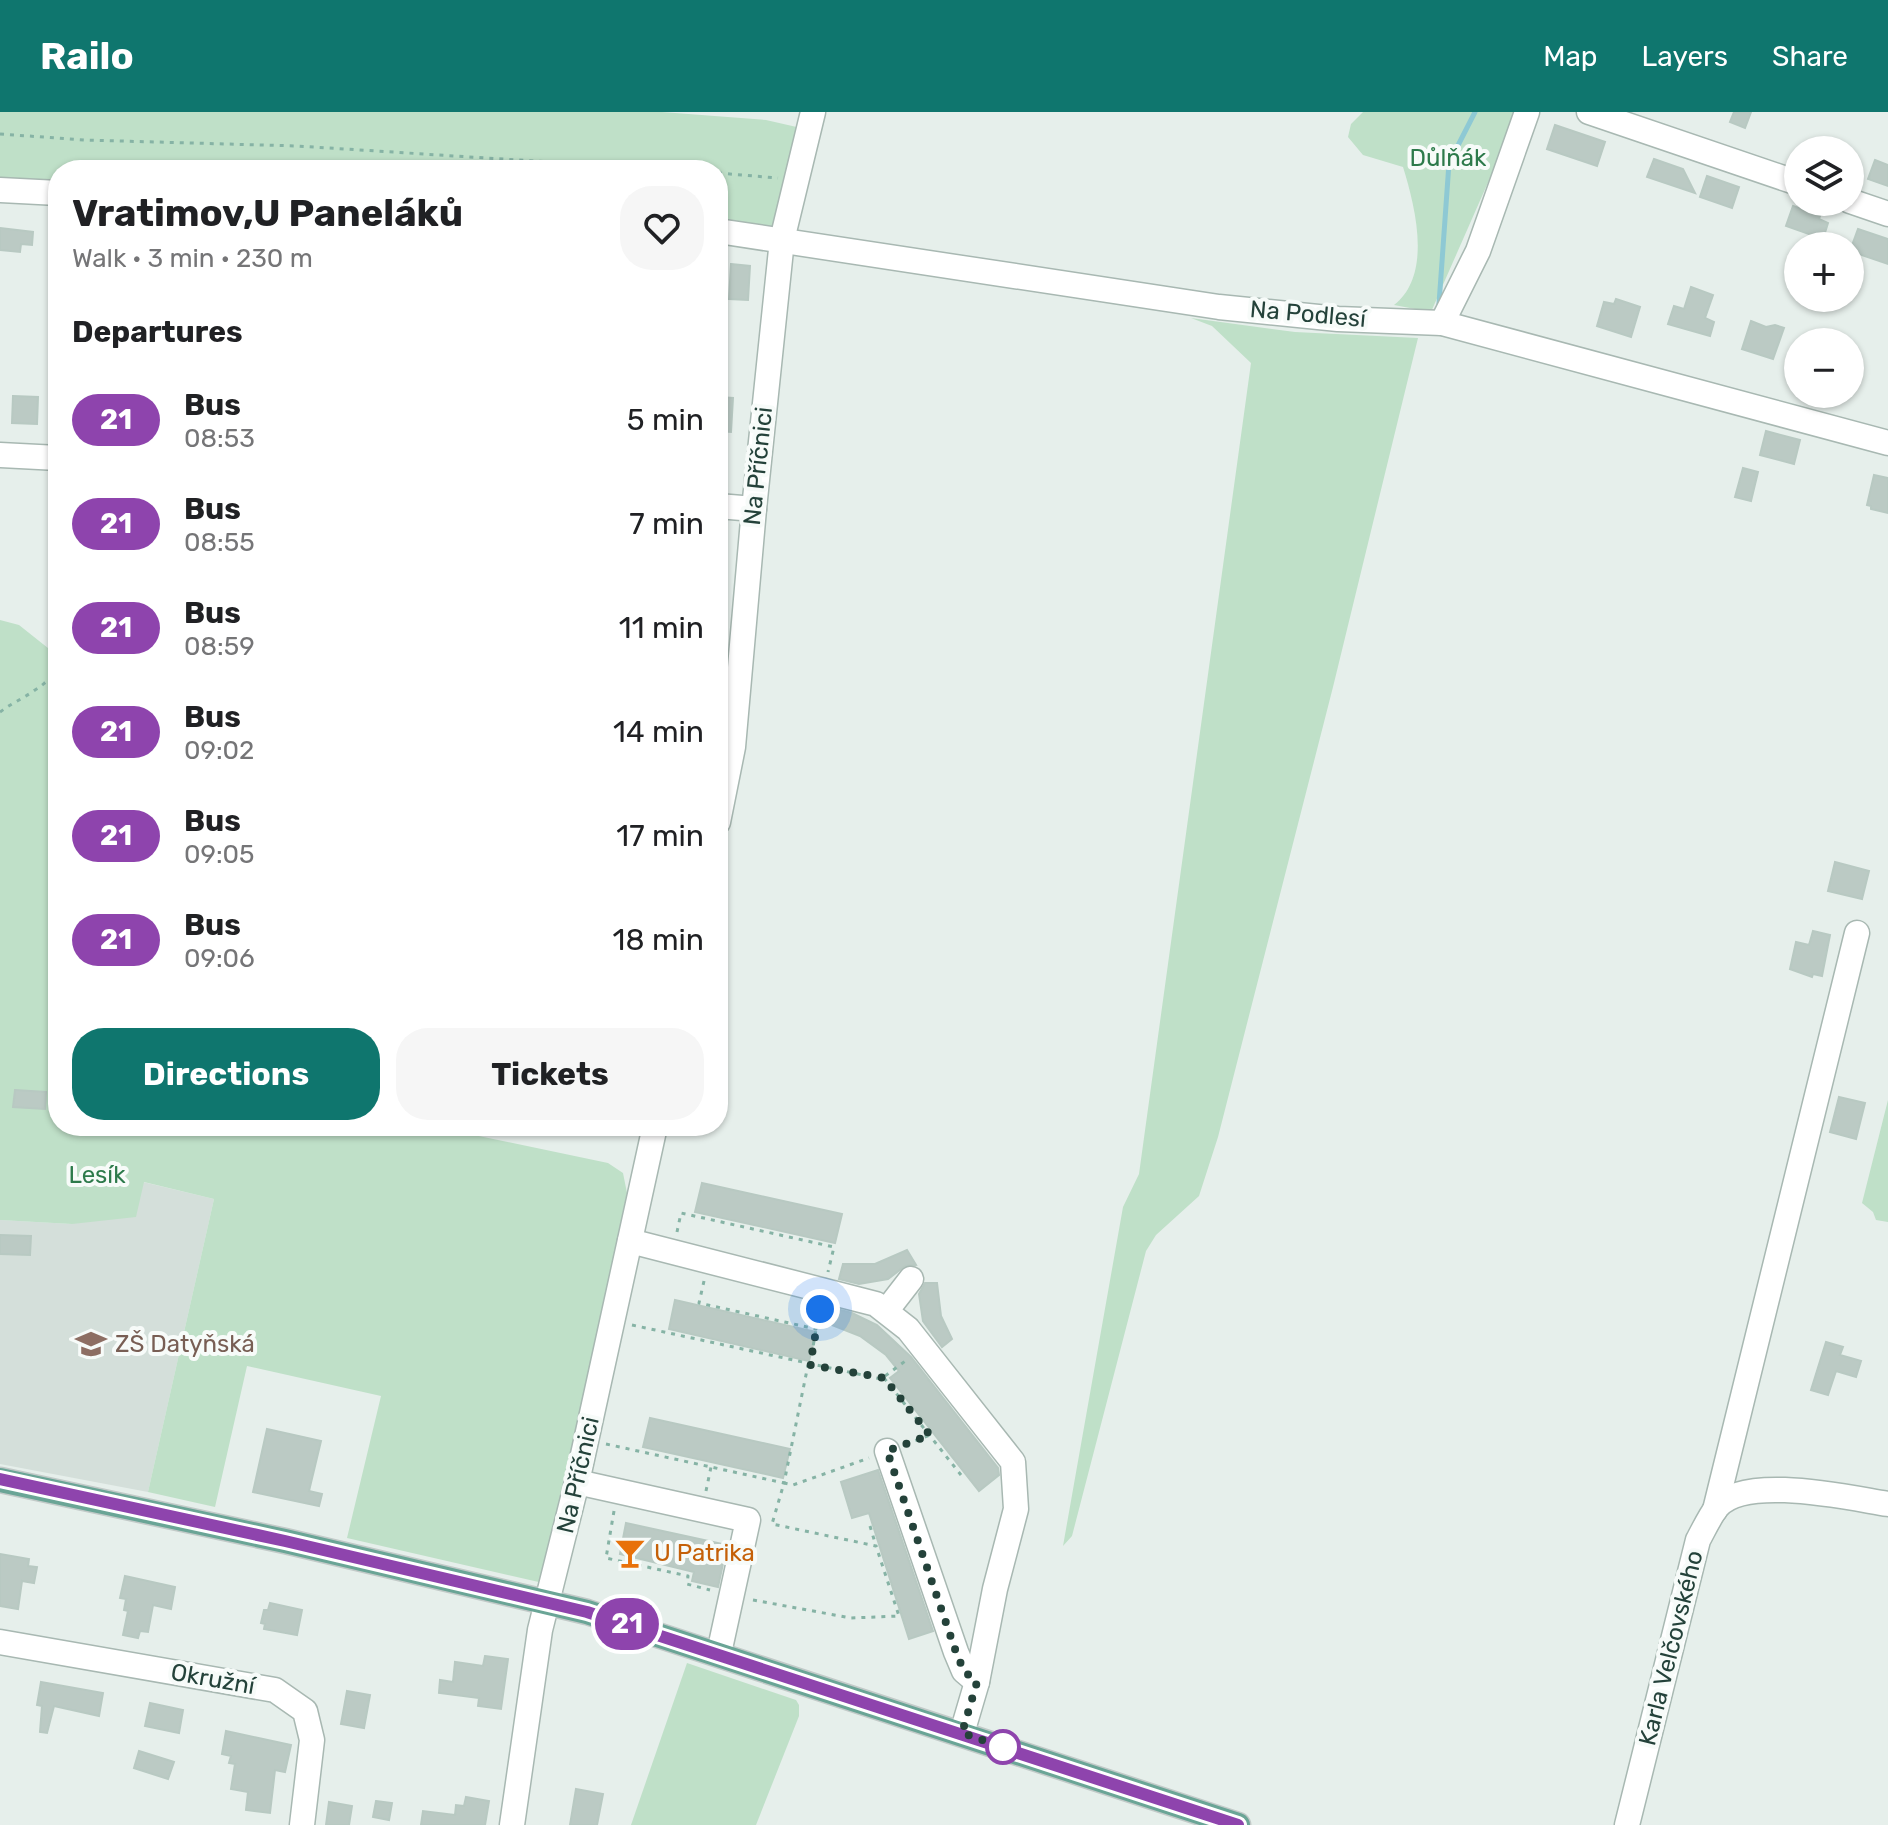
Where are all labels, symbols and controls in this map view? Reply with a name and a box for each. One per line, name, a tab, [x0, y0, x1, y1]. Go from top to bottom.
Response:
text: Railo	[40, 33, 134, 79]
text: Map	[1543, 40, 1598, 73]
text: Layers	[1642, 40, 1728, 73]
text: Share	[1772, 40, 1848, 73]
map controls	[1784, 136, 1864, 408]
button: layers	[1784, 136, 1864, 216]
park label: Důlňák	[1410, 144, 1487, 172]
button: heart	[620, 186, 704, 270]
text: Vratimov,U Paneláků	[72, 190, 463, 236]
button: +	[1784, 232, 1864, 312]
text: Walk · 3 min · 230 m	[72, 243, 313, 274]
street label: Na Podlesí	[1249, 295, 1368, 333]
text: Departures	[72, 314, 243, 350]
button: −	[1784, 328, 1864, 408]
text: Bus	[184, 387, 241, 423]
text: 5 min	[627, 402, 704, 438]
text: 21	[100, 403, 132, 436]
street label: Na Příčnici	[738, 405, 778, 527]
text: 08:53	[184, 423, 255, 454]
text: Bus	[184, 491, 241, 527]
text: 7 min	[629, 506, 704, 542]
text: 21	[100, 507, 132, 540]
text: 08:55	[184, 527, 255, 558]
text: Bus	[184, 595, 241, 631]
text: 11 min	[619, 610, 704, 646]
text: 21	[100, 611, 132, 644]
text: 08:59	[184, 631, 255, 662]
text: Bus	[184, 699, 241, 735]
text: 14 min	[613, 714, 704, 750]
text: 21	[100, 715, 132, 748]
text: 09:02	[184, 735, 254, 766]
text: Bus	[184, 803, 241, 839]
text: 17 min	[616, 818, 704, 854]
text: 21	[100, 819, 132, 852]
text: 09:05	[184, 839, 255, 870]
text: Bus	[184, 907, 241, 943]
text: 18 min	[613, 922, 704, 958]
text: 21	[100, 923, 132, 956]
text: 09:06	[184, 943, 255, 974]
button: Directions	[72, 1028, 380, 1120]
button: Tickets	[396, 1028, 704, 1120]
park label: Lesík	[68, 1161, 126, 1189]
your location	[800, 1289, 840, 1329]
school or university icon: ZŠ Datyňská	[74, 1327, 108, 1361]
place label: ZŠ Datyňská	[115, 1330, 255, 1358]
street label: Na Příčnici	[551, 1414, 605, 1536]
bar icon: U Patrika	[613, 1536, 647, 1570]
place label: U Patrika	[654, 1539, 755, 1567]
street label: Karla Velčovského	[1633, 1548, 1709, 1748]
line badge: 21	[591, 1598, 663, 1650]
text: 21	[611, 1607, 643, 1640]
street label: Okružní	[169, 1658, 258, 1700]
unlabelled marker	[986, 1730, 1020, 1764]

